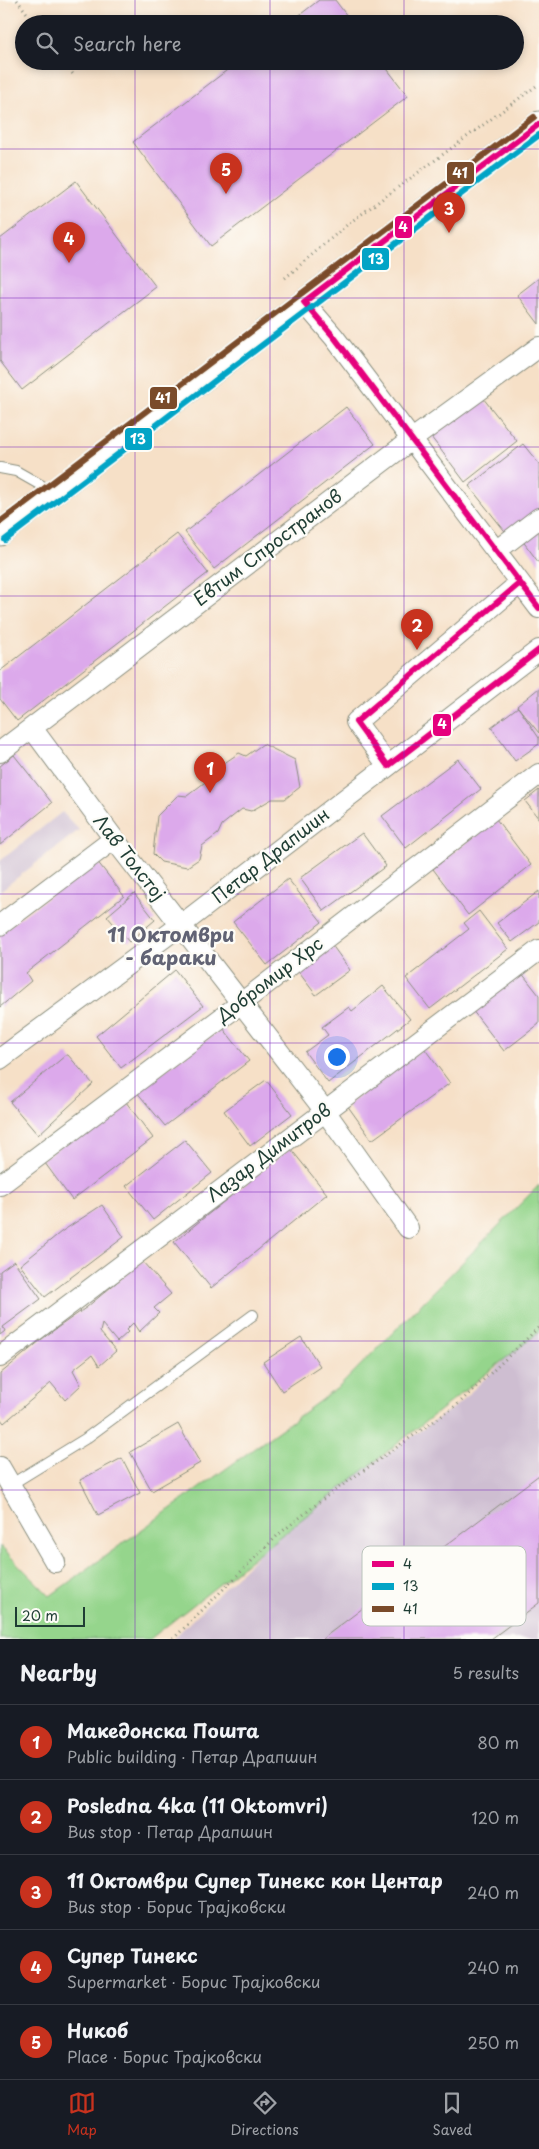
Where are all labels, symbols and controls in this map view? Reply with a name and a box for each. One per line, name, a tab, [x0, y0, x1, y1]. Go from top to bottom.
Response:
search box	[15, 15, 524, 70]
icon: search	[33, 29, 61, 57]
text: Search here	[73, 29, 182, 57]
pin: 5	[210, 153, 242, 194]
line badge: 41	[446, 161, 475, 185]
text: 41	[452, 162, 468, 183]
pin: 3	[433, 192, 465, 233]
line badge: 4	[394, 215, 413, 239]
text: 4	[398, 216, 408, 237]
pin: 4	[53, 222, 85, 263]
line badge: 13	[361, 247, 390, 271]
text: 13	[368, 248, 384, 269]
line badge: 41	[149, 386, 178, 410]
text: 41	[155, 387, 171, 408]
line badge: 13	[124, 427, 153, 451]
text: 13	[130, 428, 146, 449]
street label: Евтим Спространов	[187, 482, 347, 612]
pin: 2	[401, 609, 433, 650]
line badge: 4	[432, 713, 452, 737]
text: 4	[437, 713, 447, 734]
pin: 1	[194, 752, 226, 793]
street label: Петар Драпшин	[206, 800, 334, 909]
street label: Лав Толстој	[88, 808, 173, 906]
district label: 11 Октомври - бараки	[107, 919, 235, 972]
street label: Добромир Хрс	[209, 930, 328, 1029]
your location	[324, 1044, 350, 1070]
street label: Лазар Димитров	[200, 1096, 336, 1208]
legend	[362, 1546, 526, 1626]
text: 4	[403, 1553, 412, 1574]
text: 13	[403, 1575, 419, 1596]
text: 41	[403, 1598, 418, 1619]
scale bar	[15, 1604, 85, 1627]
text: 20 m	[22, 1605, 58, 1626]
text: Nearby	[20, 1656, 97, 1688]
text: 5 results	[452, 1660, 519, 1684]
text: Македонска Пошта	[67, 1716, 259, 1744]
text: 1	[32, 1730, 40, 1754]
text: 80 m	[477, 1730, 519, 1754]
text: Public building · Петар Драпшин	[67, 1744, 318, 1768]
text: Posledna 4ka (11 Oktomvri)	[67, 1791, 328, 1819]
text: 2	[30, 1805, 42, 1829]
text: 120 m	[472, 1805, 519, 1829]
text: Bus stop · Петар Драпшин	[67, 1819, 273, 1843]
text: 11 Октомври Супер Тинекс кон Центар	[67, 1866, 443, 1894]
text: 3	[31, 1880, 41, 1904]
text: 240 m	[467, 1880, 519, 1904]
text: Bus stop · Борис Трајковски	[67, 1894, 286, 1918]
text: Супер Тинекс	[67, 1941, 198, 1969]
text: 4	[31, 1955, 41, 1979]
text: 240 m	[467, 1955, 519, 1979]
text: Supermarket · Борис Трајковски	[67, 1969, 321, 1993]
text: Никоб	[67, 2016, 128, 2044]
text: 5	[31, 2030, 41, 2054]
text: 250 m	[468, 2030, 519, 2054]
text: Place · Борис Трајковски	[67, 2044, 262, 2068]
tab: Map	[67, 2089, 97, 2140]
tab: Directions	[231, 2089, 299, 2140]
tab: Saved	[432, 2089, 472, 2140]

